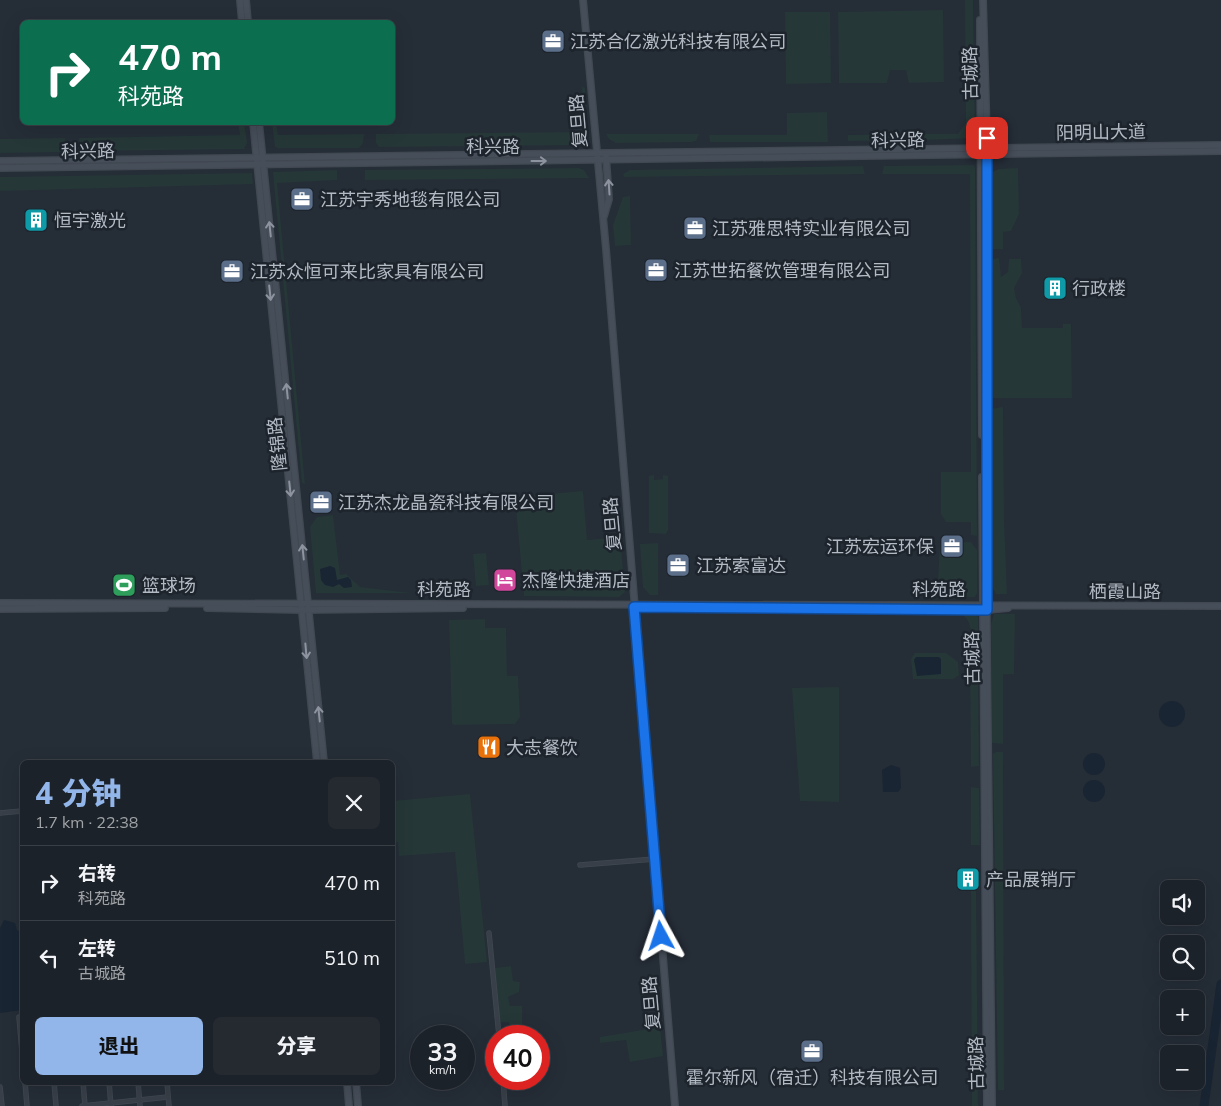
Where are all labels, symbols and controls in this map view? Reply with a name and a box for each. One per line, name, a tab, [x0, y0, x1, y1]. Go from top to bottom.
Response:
office icon: 江苏合亿激光科技有限公司	[540, 28, 566, 54]
place label: 江苏合亿激光科技有限公司	[570, 30, 786, 53]
text: 470 m	[118, 35, 222, 79]
icon: right	[35, 40, 100, 105]
street label: 古城路	[958, 46, 982, 100]
text: 科苑路	[118, 82, 184, 110]
street label: 复旦路	[564, 93, 592, 149]
pin	[966, 117, 1008, 159]
street label: 阳明山大道	[1056, 120, 1146, 144]
icon: arrive	[973, 124, 1001, 152]
street label: 科兴路	[871, 128, 925, 152]
street label: 科兴路	[466, 135, 520, 158]
street label: 科兴路	[61, 139, 115, 163]
one-way arrow	[530, 156, 546, 165]
one-way arrow	[604, 180, 613, 196]
office icon: 江苏宇秀地毯有限公司	[289, 186, 315, 212]
place label: 江苏宇秀地毯有限公司	[320, 188, 500, 211]
building icon: 恒宇激光	[23, 207, 49, 233]
place label: 恒宇激光	[54, 209, 126, 232]
office icon: 江苏雅思特实业有限公司	[682, 215, 708, 241]
place label: 江苏雅思特实业有限公司	[712, 217, 910, 240]
one-way arrow	[265, 221, 275, 237]
office icon: 江苏世拓餐饮管理有限公司	[643, 257, 669, 283]
office icon: 江苏众恒可来比家具有限公司	[219, 258, 245, 284]
place label: 江苏世拓餐饮管理有限公司	[674, 259, 890, 282]
place label: 江苏众恒可来比家具有限公司	[250, 260, 484, 283]
building icon: 行政楼	[1042, 275, 1068, 301]
place label: 行政楼	[1072, 277, 1126, 300]
one-way arrow	[265, 285, 275, 301]
one-way arrow	[282, 383, 291, 399]
street label: 隆锦路	[263, 416, 291, 472]
one-way arrow	[285, 481, 295, 497]
office icon: 江苏杰龙晶瓷科技有限公司	[308, 489, 334, 515]
place label: 江苏杰龙晶瓷科技有限公司	[338, 491, 554, 514]
street label: 复旦路	[598, 496, 626, 552]
office icon: 江苏宏运环保	[939, 533, 965, 559]
place label: 江苏宏运环保	[826, 535, 934, 558]
one-way arrow	[298, 545, 308, 561]
office icon: 江苏索富达	[665, 552, 691, 578]
place label: 江苏索富达	[696, 554, 786, 577]
hotel icon: 杰隆快捷酒店	[492, 567, 518, 593]
place label: 杰隆快捷酒店	[522, 569, 630, 592]
sports icon: 篮球场	[111, 572, 137, 598]
place label: 篮球场	[142, 574, 196, 597]
street label: 科苑路	[417, 578, 471, 601]
street label: 科苑路	[912, 578, 966, 601]
street label: 栖霞山路	[1089, 580, 1161, 603]
street label: 古城路	[960, 631, 984, 685]
one-way arrow	[301, 643, 311, 659]
one-way arrow	[314, 706, 324, 722]
restaurant icon: 大志餐饮	[476, 734, 502, 760]
place label: 大志餐饮	[506, 736, 578, 759]
text: 4 分钟	[35, 774, 121, 812]
button: close	[328, 777, 380, 829]
text: 1.7 km · 22:38	[35, 812, 138, 832]
text: 右转	[78, 861, 116, 885]
building icon: 产品展销厅	[955, 866, 981, 892]
place label: 产品展销厅	[986, 868, 1076, 891]
icon: right	[35, 869, 63, 897]
text: 470 m	[324, 871, 380, 895]
map controls	[1160, 880, 1205, 1090]
button: sound	[1160, 880, 1205, 925]
text: 科苑路	[78, 888, 126, 908]
position arrow	[634, 909, 686, 961]
button: search	[1160, 935, 1205, 980]
text: 左转	[78, 936, 116, 960]
icon: left	[35, 944, 63, 972]
text: 510 m	[324, 946, 380, 970]
text: 古城路	[78, 963, 126, 983]
street label: 复旦路	[637, 975, 665, 1031]
button: +	[1160, 990, 1205, 1035]
button: 退出	[35, 1017, 203, 1075]
button: 分享	[213, 1017, 380, 1075]
speed limit sign: 40	[485, 1025, 550, 1090]
text: 33	[427, 1036, 458, 1067]
street label: 古城路	[964, 1036, 988, 1090]
office icon: 霍尔新风（宿迁）科技有限公司	[799, 1038, 825, 1064]
button: −	[1160, 1045, 1205, 1090]
text: km/h	[429, 1062, 456, 1077]
place label: 霍尔新风（宿迁）科技有限公司	[686, 1066, 938, 1089]

